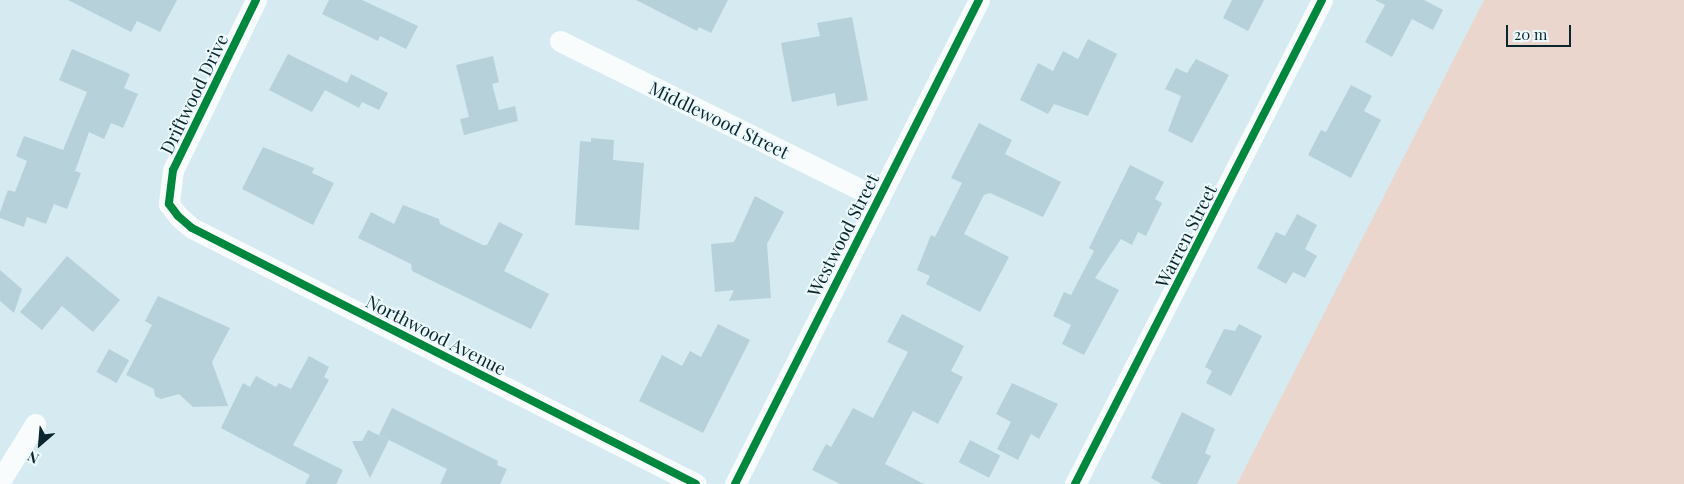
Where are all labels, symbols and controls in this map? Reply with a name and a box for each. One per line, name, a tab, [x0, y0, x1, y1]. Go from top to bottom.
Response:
scale bar	[1509, 15, 1574, 47]
text: 20 m	[1514, 24, 1547, 44]
street label: Driftwood Drive	[156, 30, 232, 158]
street label: Middlewood Street	[646, 77, 792, 163]
street label: Westwood Street	[803, 170, 883, 300]
street label: Warren Street	[1151, 181, 1221, 291]
street label: Northwood Avenue	[362, 290, 510, 380]
north arrow	[15, 419, 65, 469]
text: N	[24, 447, 42, 469]

